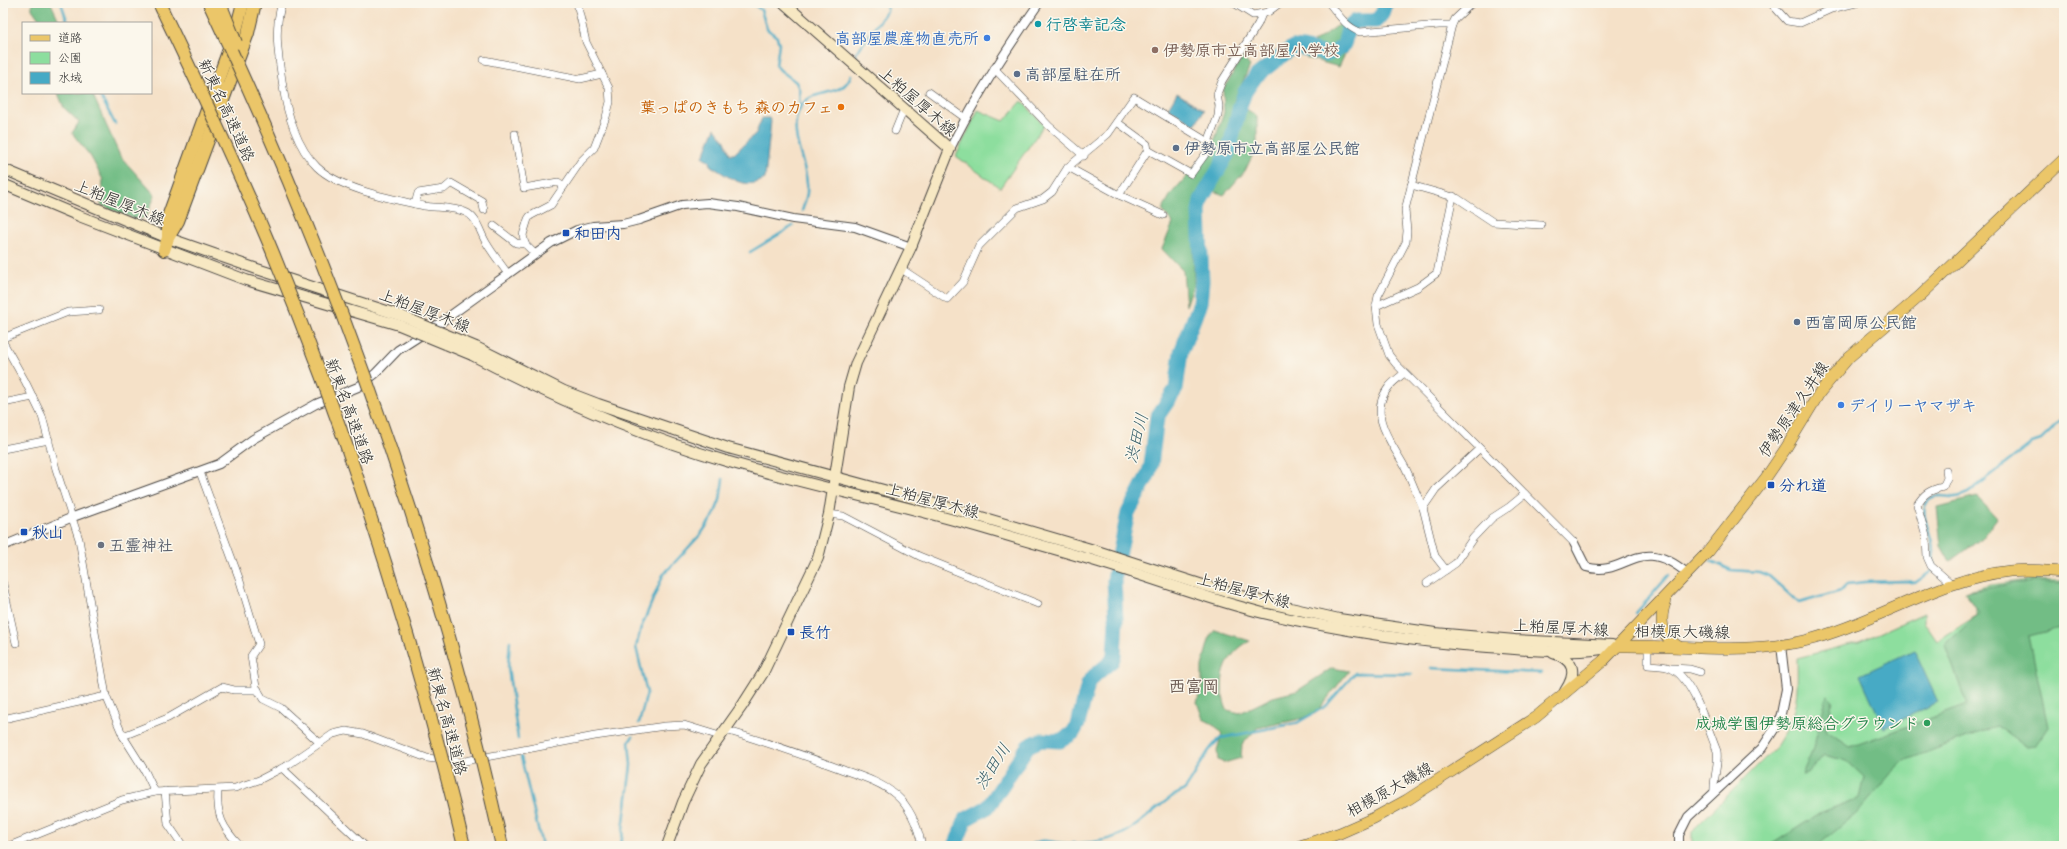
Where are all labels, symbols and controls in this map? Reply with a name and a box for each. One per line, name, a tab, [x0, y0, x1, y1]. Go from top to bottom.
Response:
place label: 行啓幸記念	[1046, 15, 1126, 35]
marker: 行啓幸記念	[1033, 19, 1043, 29]
legend	[22, 22, 152, 94]
place label: 高部屋農産物直売所	[835, 29, 979, 49]
text: 道路	[58, 30, 82, 46]
marker: 高部屋農産物直売所	[982, 33, 992, 43]
place label: 伊勢原市立高部屋小学校	[1163, 41, 1339, 61]
marker: 伊勢原市立高部屋小学校	[1150, 45, 1160, 55]
text: 公園	[58, 50, 82, 66]
street label: 新東名高速道路	[193, 55, 259, 165]
street label: 上粕屋厚木線	[875, 63, 960, 141]
place label: 高部屋駐在所	[1025, 65, 1121, 85]
marker: 高部屋駐在所	[1012, 69, 1022, 79]
text: 水域	[58, 70, 82, 86]
place label: 葉っぱのきもち 森のカフェ	[640, 98, 833, 118]
marker: 葉っぱのきもち 森のカフェ	[836, 102, 846, 112]
place label: 伊勢原市立高部屋公民館	[1184, 139, 1360, 159]
marker: 伊勢原市立高部屋公民館	[1171, 143, 1181, 153]
street label: 上粕屋厚木線	[71, 176, 168, 230]
place label: 和田内	[574, 224, 622, 244]
marker: 和田内	[561, 228, 571, 238]
street label: 上粕屋厚木線	[376, 284, 473, 337]
place label: 西富岡原公民館	[1805, 313, 1917, 333]
marker: 西富岡原公民館	[1792, 317, 1802, 327]
street label: 新東名高速道路	[321, 355, 378, 467]
street label: 伊勢原津久井線	[1754, 358, 1833, 462]
place label: デイリーヤマザキ	[1849, 396, 1977, 416]
marker: デイリーヤマザキ	[1836, 400, 1846, 410]
water label: 渋田川	[1120, 411, 1153, 465]
place label: 分れ道	[1779, 476, 1827, 496]
street label: 上粕屋厚木線	[884, 479, 982, 523]
marker: 分れ道	[1766, 480, 1776, 490]
place label: 秋山	[32, 523, 64, 543]
marker: 秋山	[19, 527, 29, 537]
place label: 五霊神社	[109, 536, 173, 556]
marker: 五霊神社	[96, 540, 106, 550]
street label: 上粕屋厚木線	[1195, 569, 1293, 613]
street label: 上粕屋厚木線	[1512, 615, 1609, 640]
street label: 相模原大磯線	[1634, 621, 1730, 643]
place label: 長竹	[799, 623, 831, 643]
marker: 長竹	[786, 627, 796, 637]
street label: 新東名高速道路	[423, 665, 471, 778]
district label: 西富岡	[1169, 676, 1220, 697]
place label: 成城学園伊勢原総合グラウンド	[1695, 714, 1919, 734]
marker: 成城学園伊勢原総合グラウンド	[1922, 718, 1932, 728]
water label: 渋田川	[970, 739, 1015, 793]
street label: 相模原大磯線	[1343, 758, 1436, 822]

